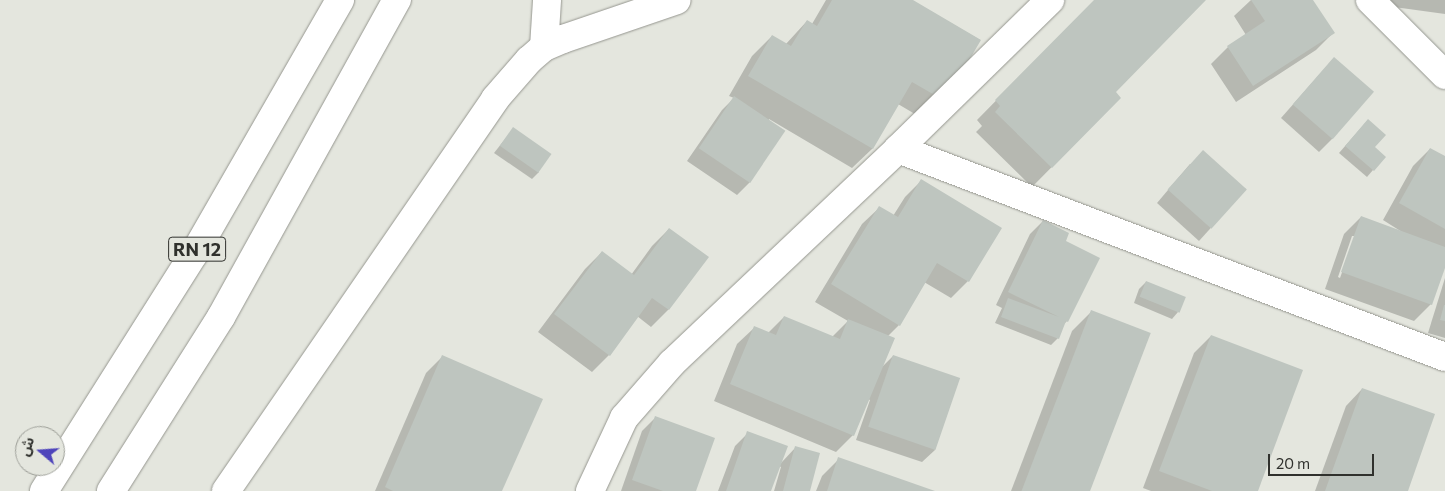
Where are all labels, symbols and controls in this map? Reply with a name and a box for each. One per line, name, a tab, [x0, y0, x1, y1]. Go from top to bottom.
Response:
road number: RN 12	[167, 233, 227, 264]
north arrow	[15, 426, 65, 476]
text: ش	[15, 435, 37, 458]
scale bar	[1270, 444, 1376, 476]
text: 20 m	[1276, 454, 1310, 472]

